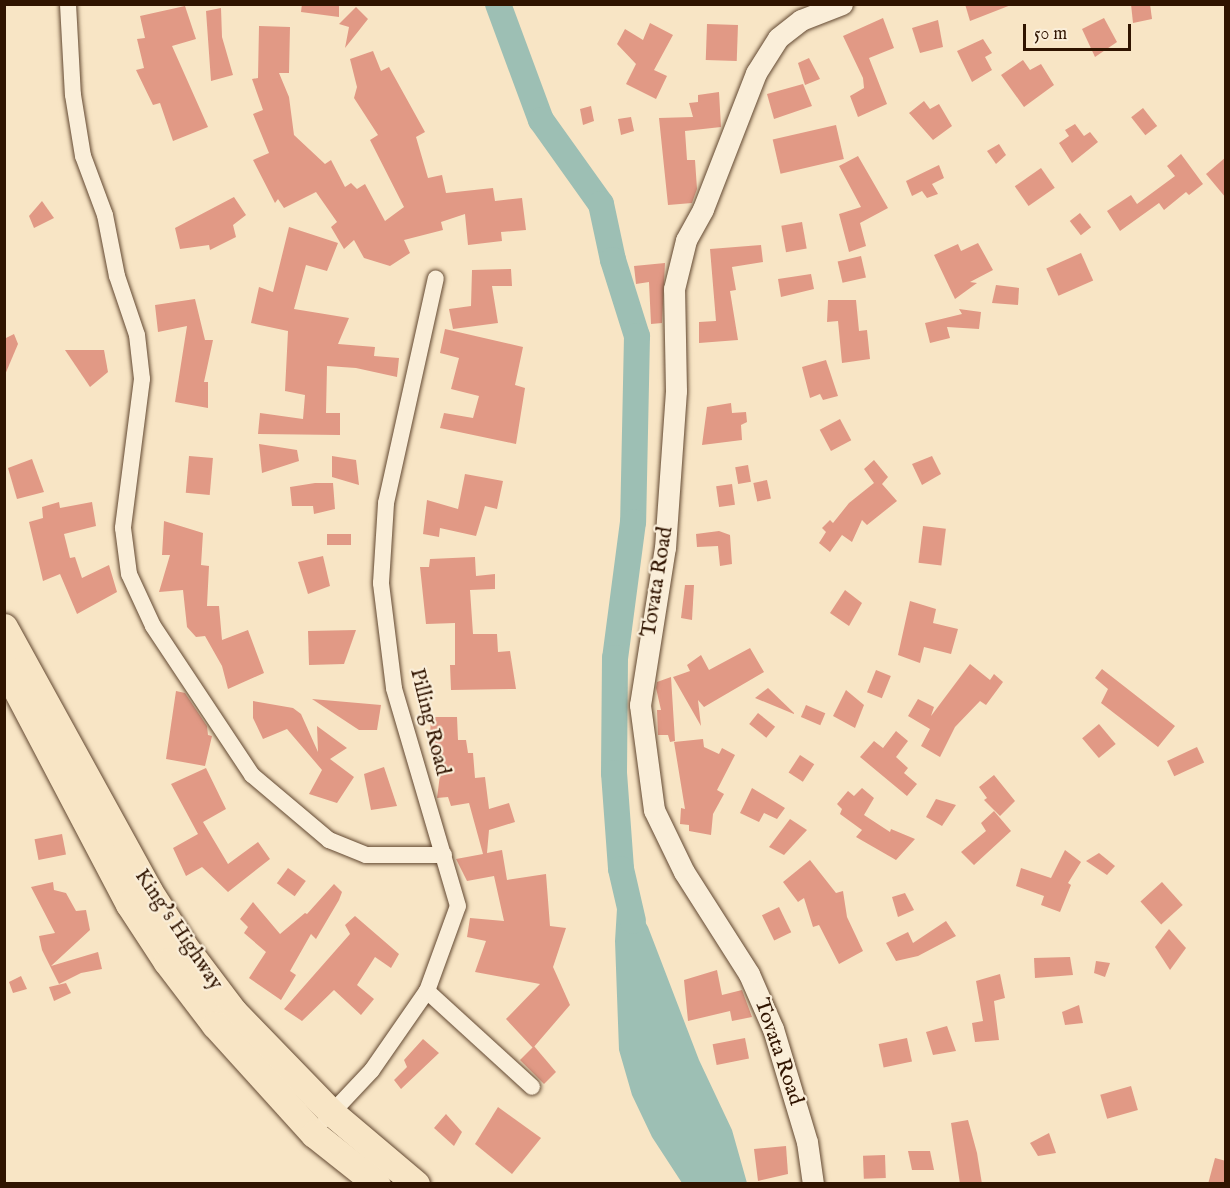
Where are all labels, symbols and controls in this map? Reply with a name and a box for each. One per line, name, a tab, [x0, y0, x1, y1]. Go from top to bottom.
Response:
scale bar	[1026, 12, 1134, 50]
text: 50 m	[1034, 23, 1067, 46]
street label: Tovata Road	[637, 525, 679, 639]
street label: Pilling Road	[404, 666, 454, 778]
street label: King's Highway	[128, 865, 228, 995]
street label: Tovata Road	[748, 995, 808, 1109]

